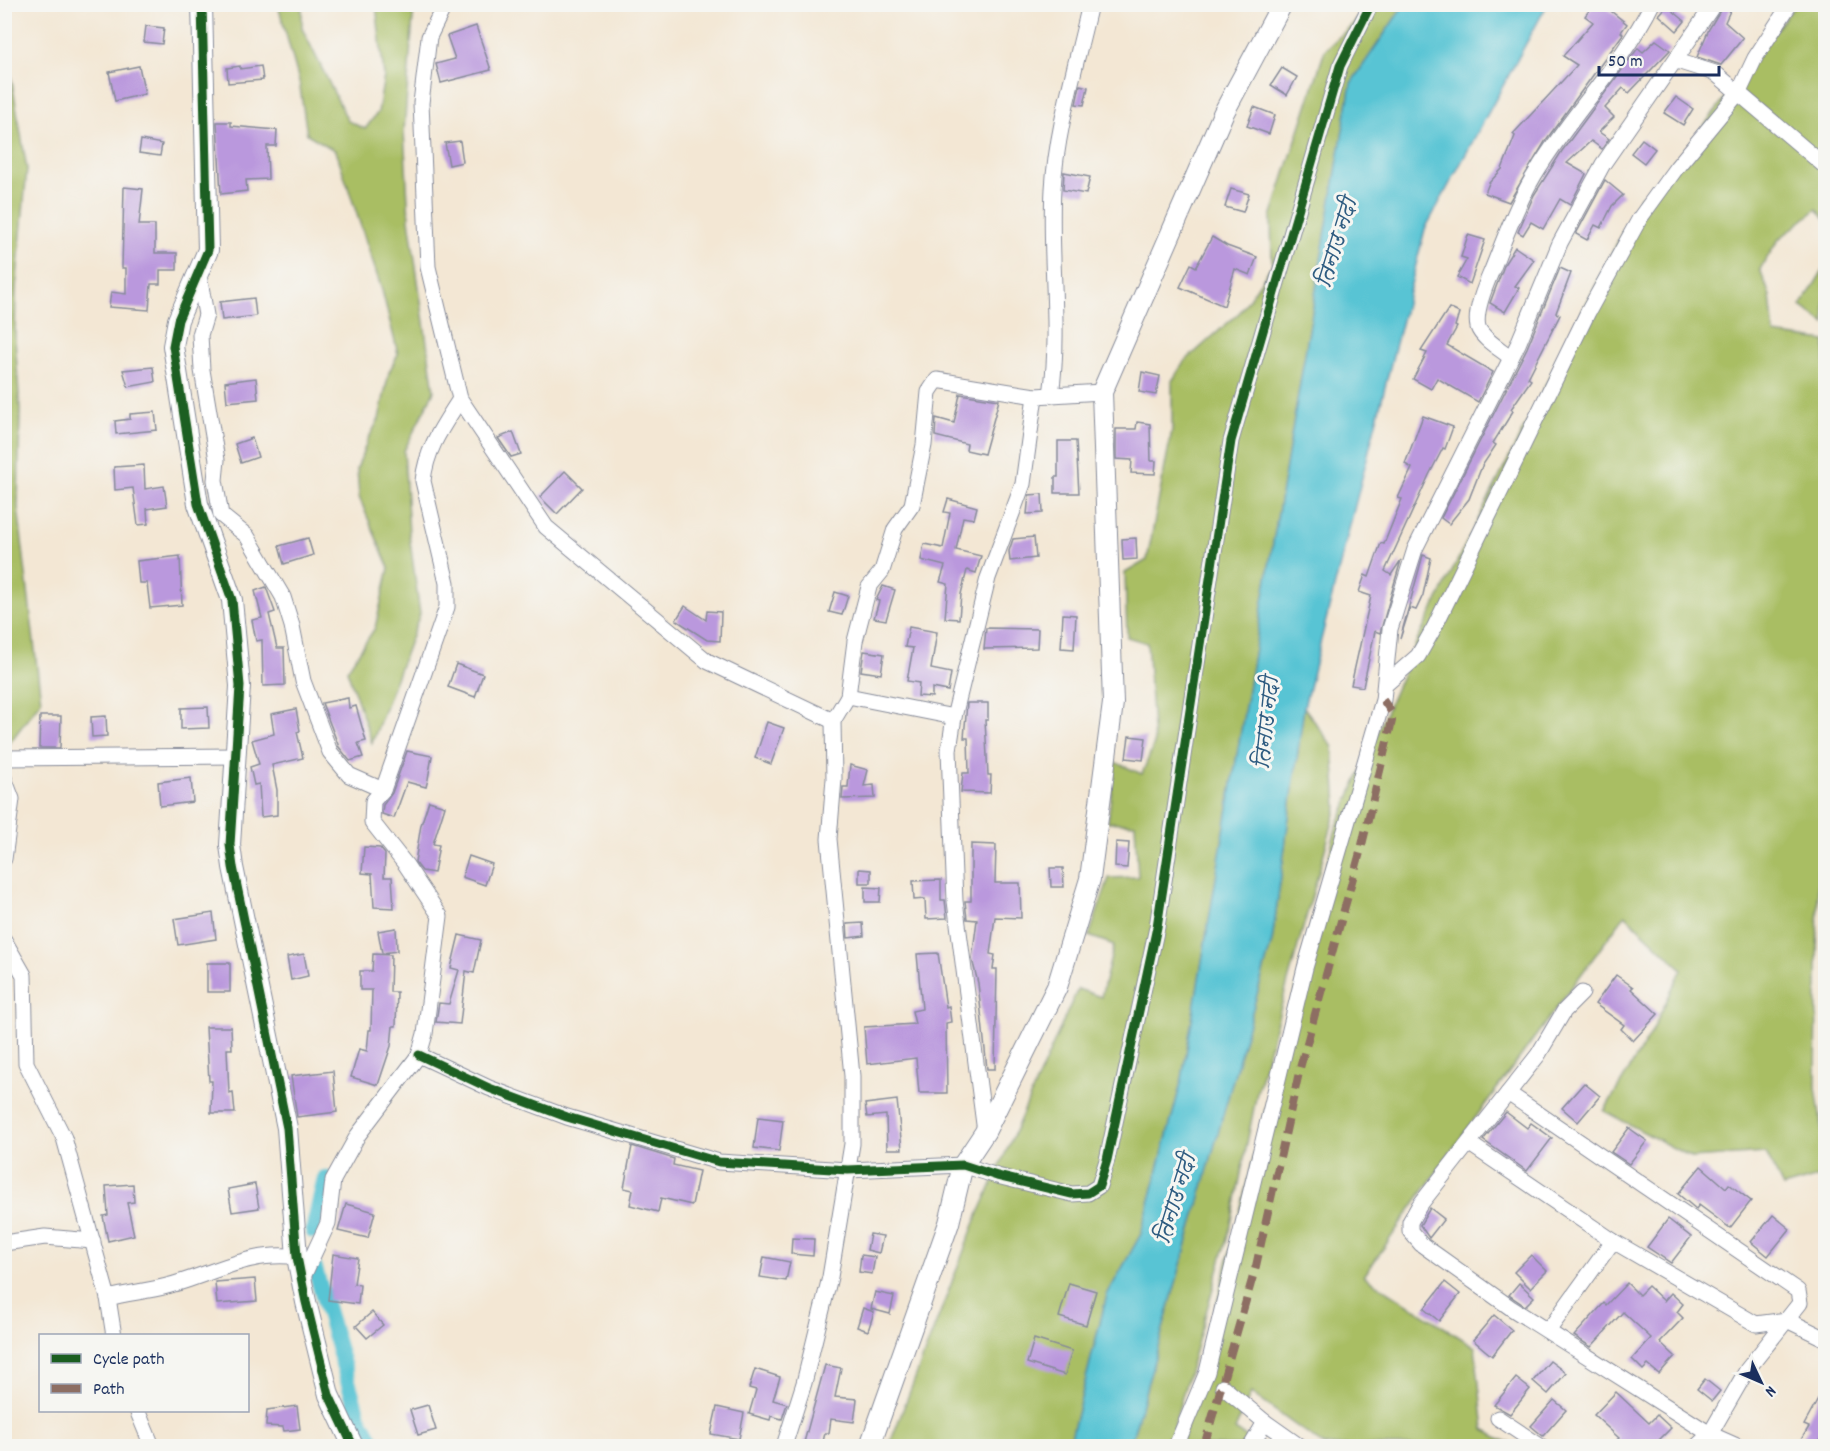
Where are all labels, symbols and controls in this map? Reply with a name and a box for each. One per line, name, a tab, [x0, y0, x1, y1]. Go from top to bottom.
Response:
scale bar	[1599, 39, 1719, 77]
text: 50 m	[1608, 50, 1643, 75]
water label: तिनाउ नदी	[1310, 190, 1368, 292]
water label: तिनाउ नदी	[1248, 671, 1289, 771]
water label: तिनाउ नदी	[1149, 1146, 1207, 1248]
legend	[39, 1334, 249, 1412]
text: Cycle path	[93, 1348, 164, 1373]
north arrow	[1731, 1352, 1791, 1412]
text: Path	[93, 1378, 125, 1403]
text: N	[1759, 1380, 1781, 1402]

